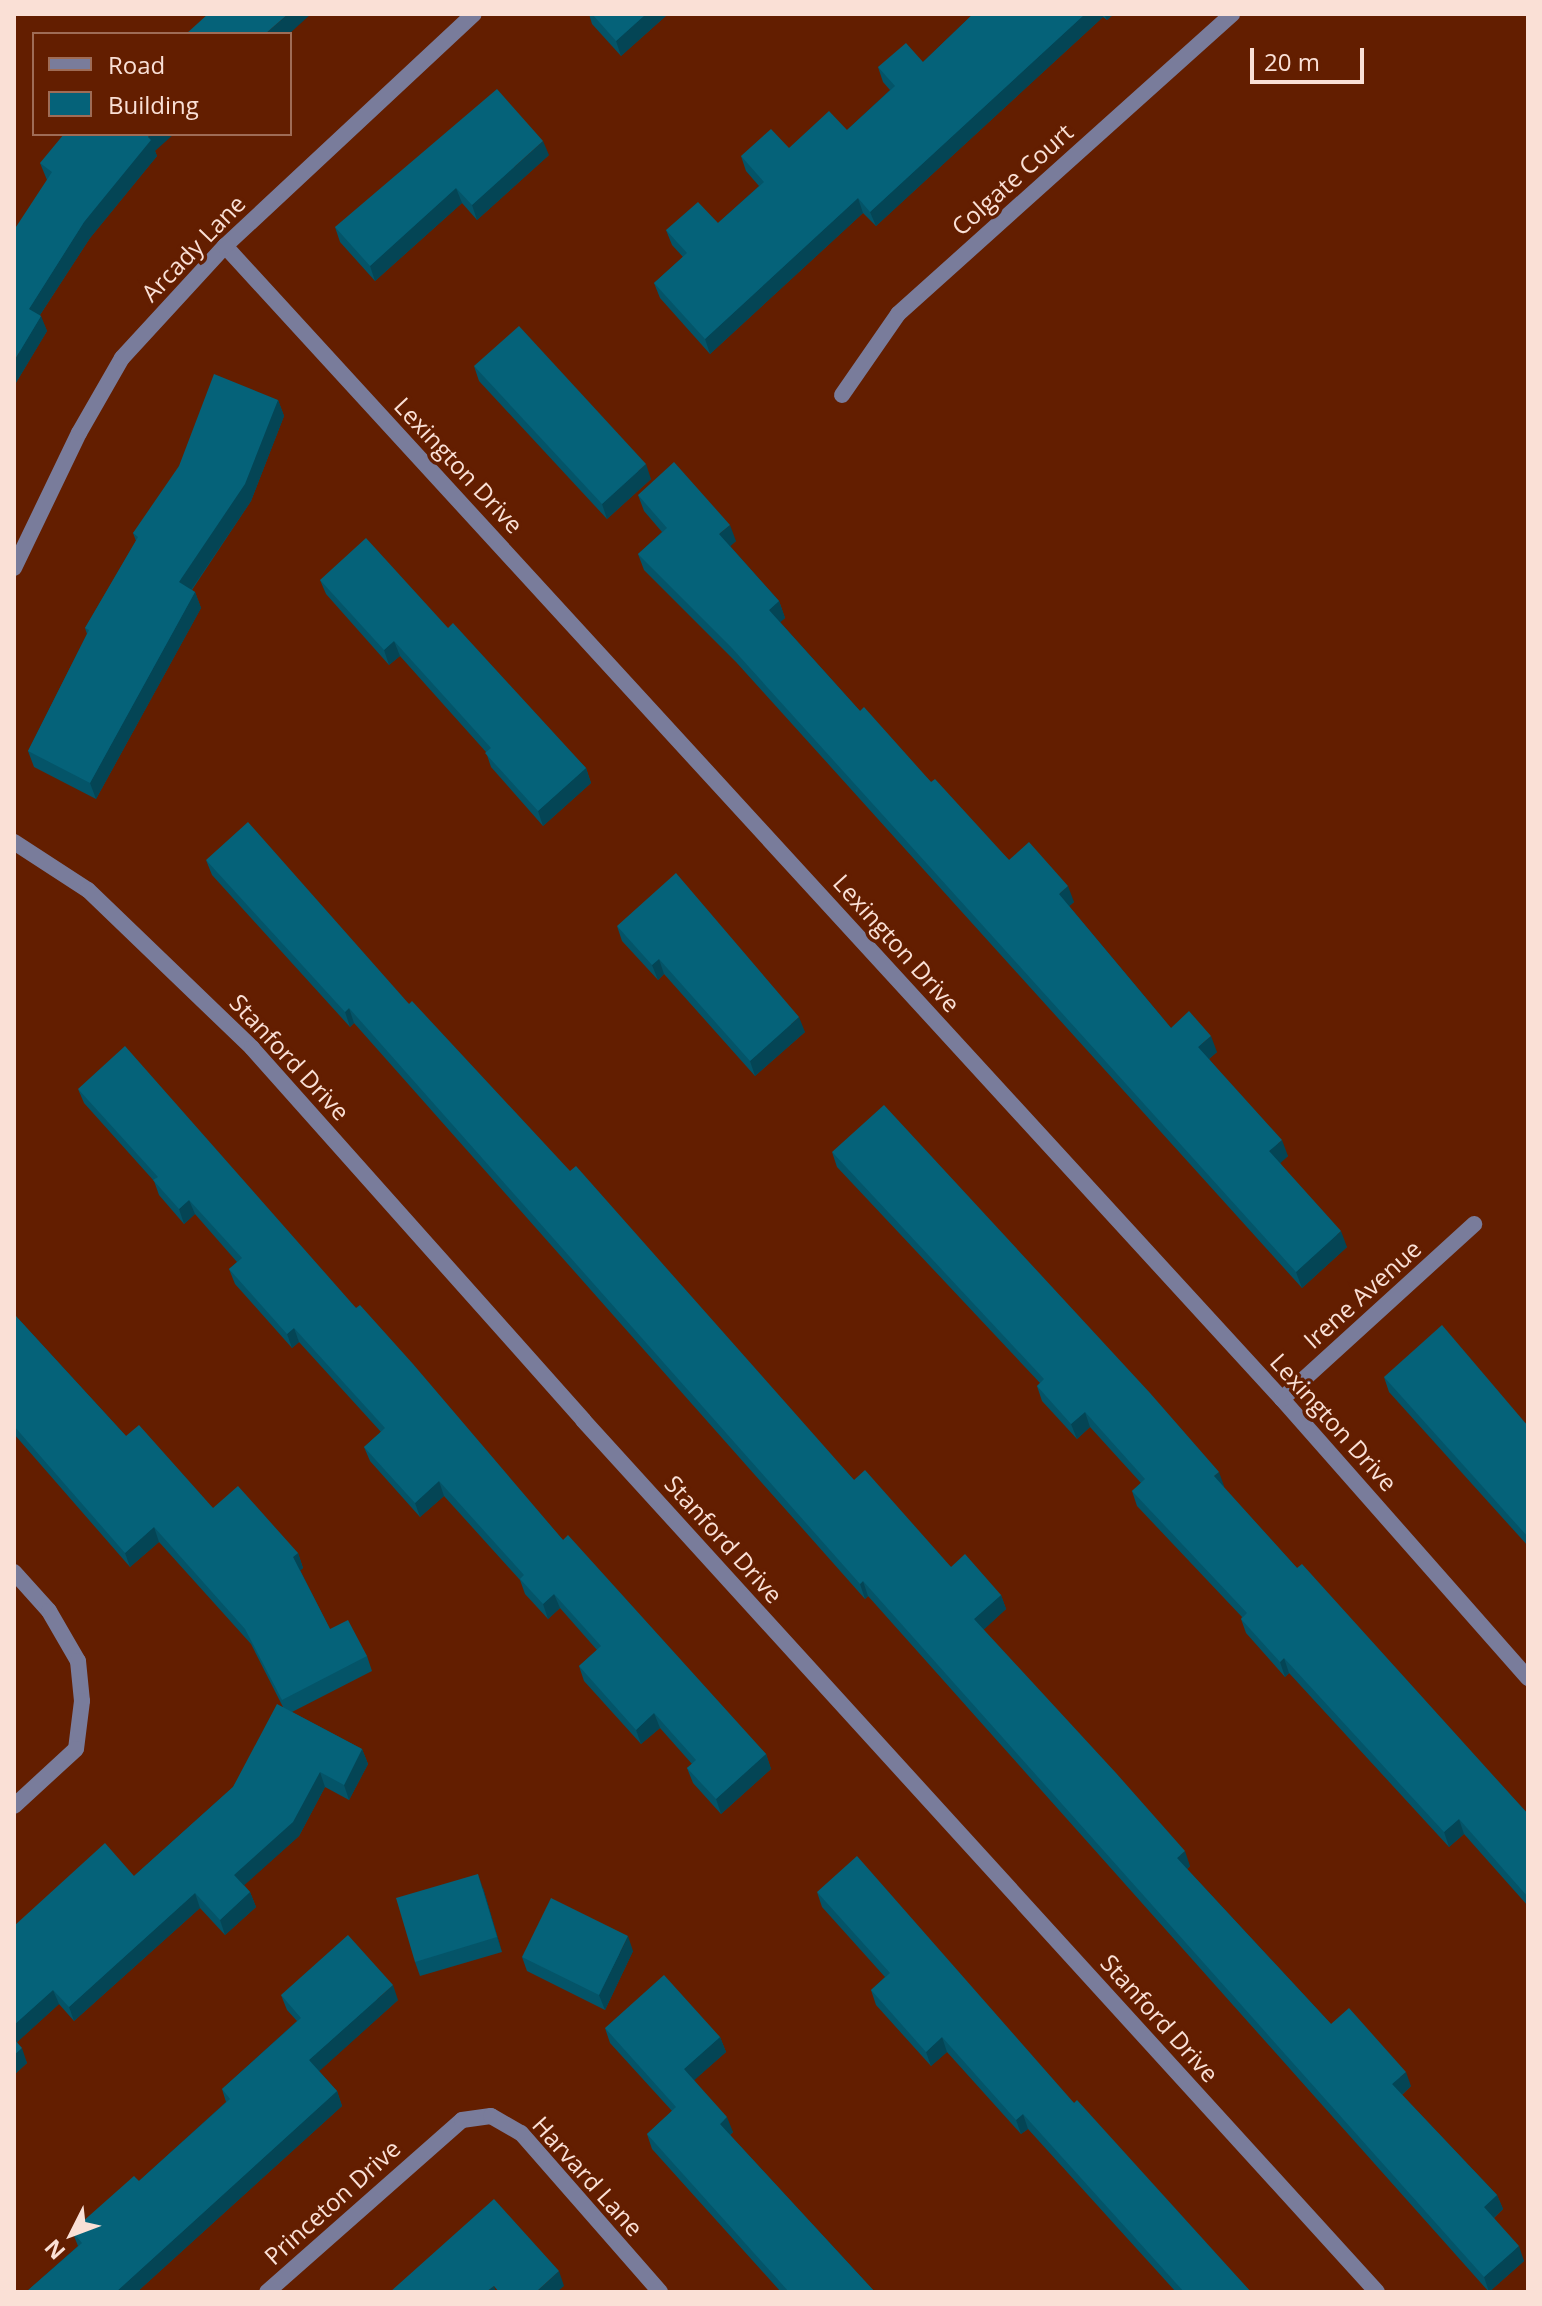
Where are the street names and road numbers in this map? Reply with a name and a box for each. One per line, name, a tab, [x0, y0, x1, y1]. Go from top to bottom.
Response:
street label: Colgate Court	[946, 117, 1078, 241]
street label: Arcady Lane	[135, 189, 251, 307]
street label: Lexington Drive	[389, 391, 529, 539]
street label: Lexington Drive	[828, 868, 966, 1018]
street label: Stanford Drive	[224, 988, 356, 1126]
street label: Irene Avenue	[1297, 1234, 1427, 1354]
street label: Lexington Drive	[1265, 1347, 1403, 1497]
street label: Stanford Drive	[659, 1469, 789, 1609]
street label: Stanford Drive	[1095, 1948, 1225, 2088]
street label: Harvard Lane	[527, 2110, 649, 2242]
street label: Princeton Drive	[258, 2134, 406, 2270]

